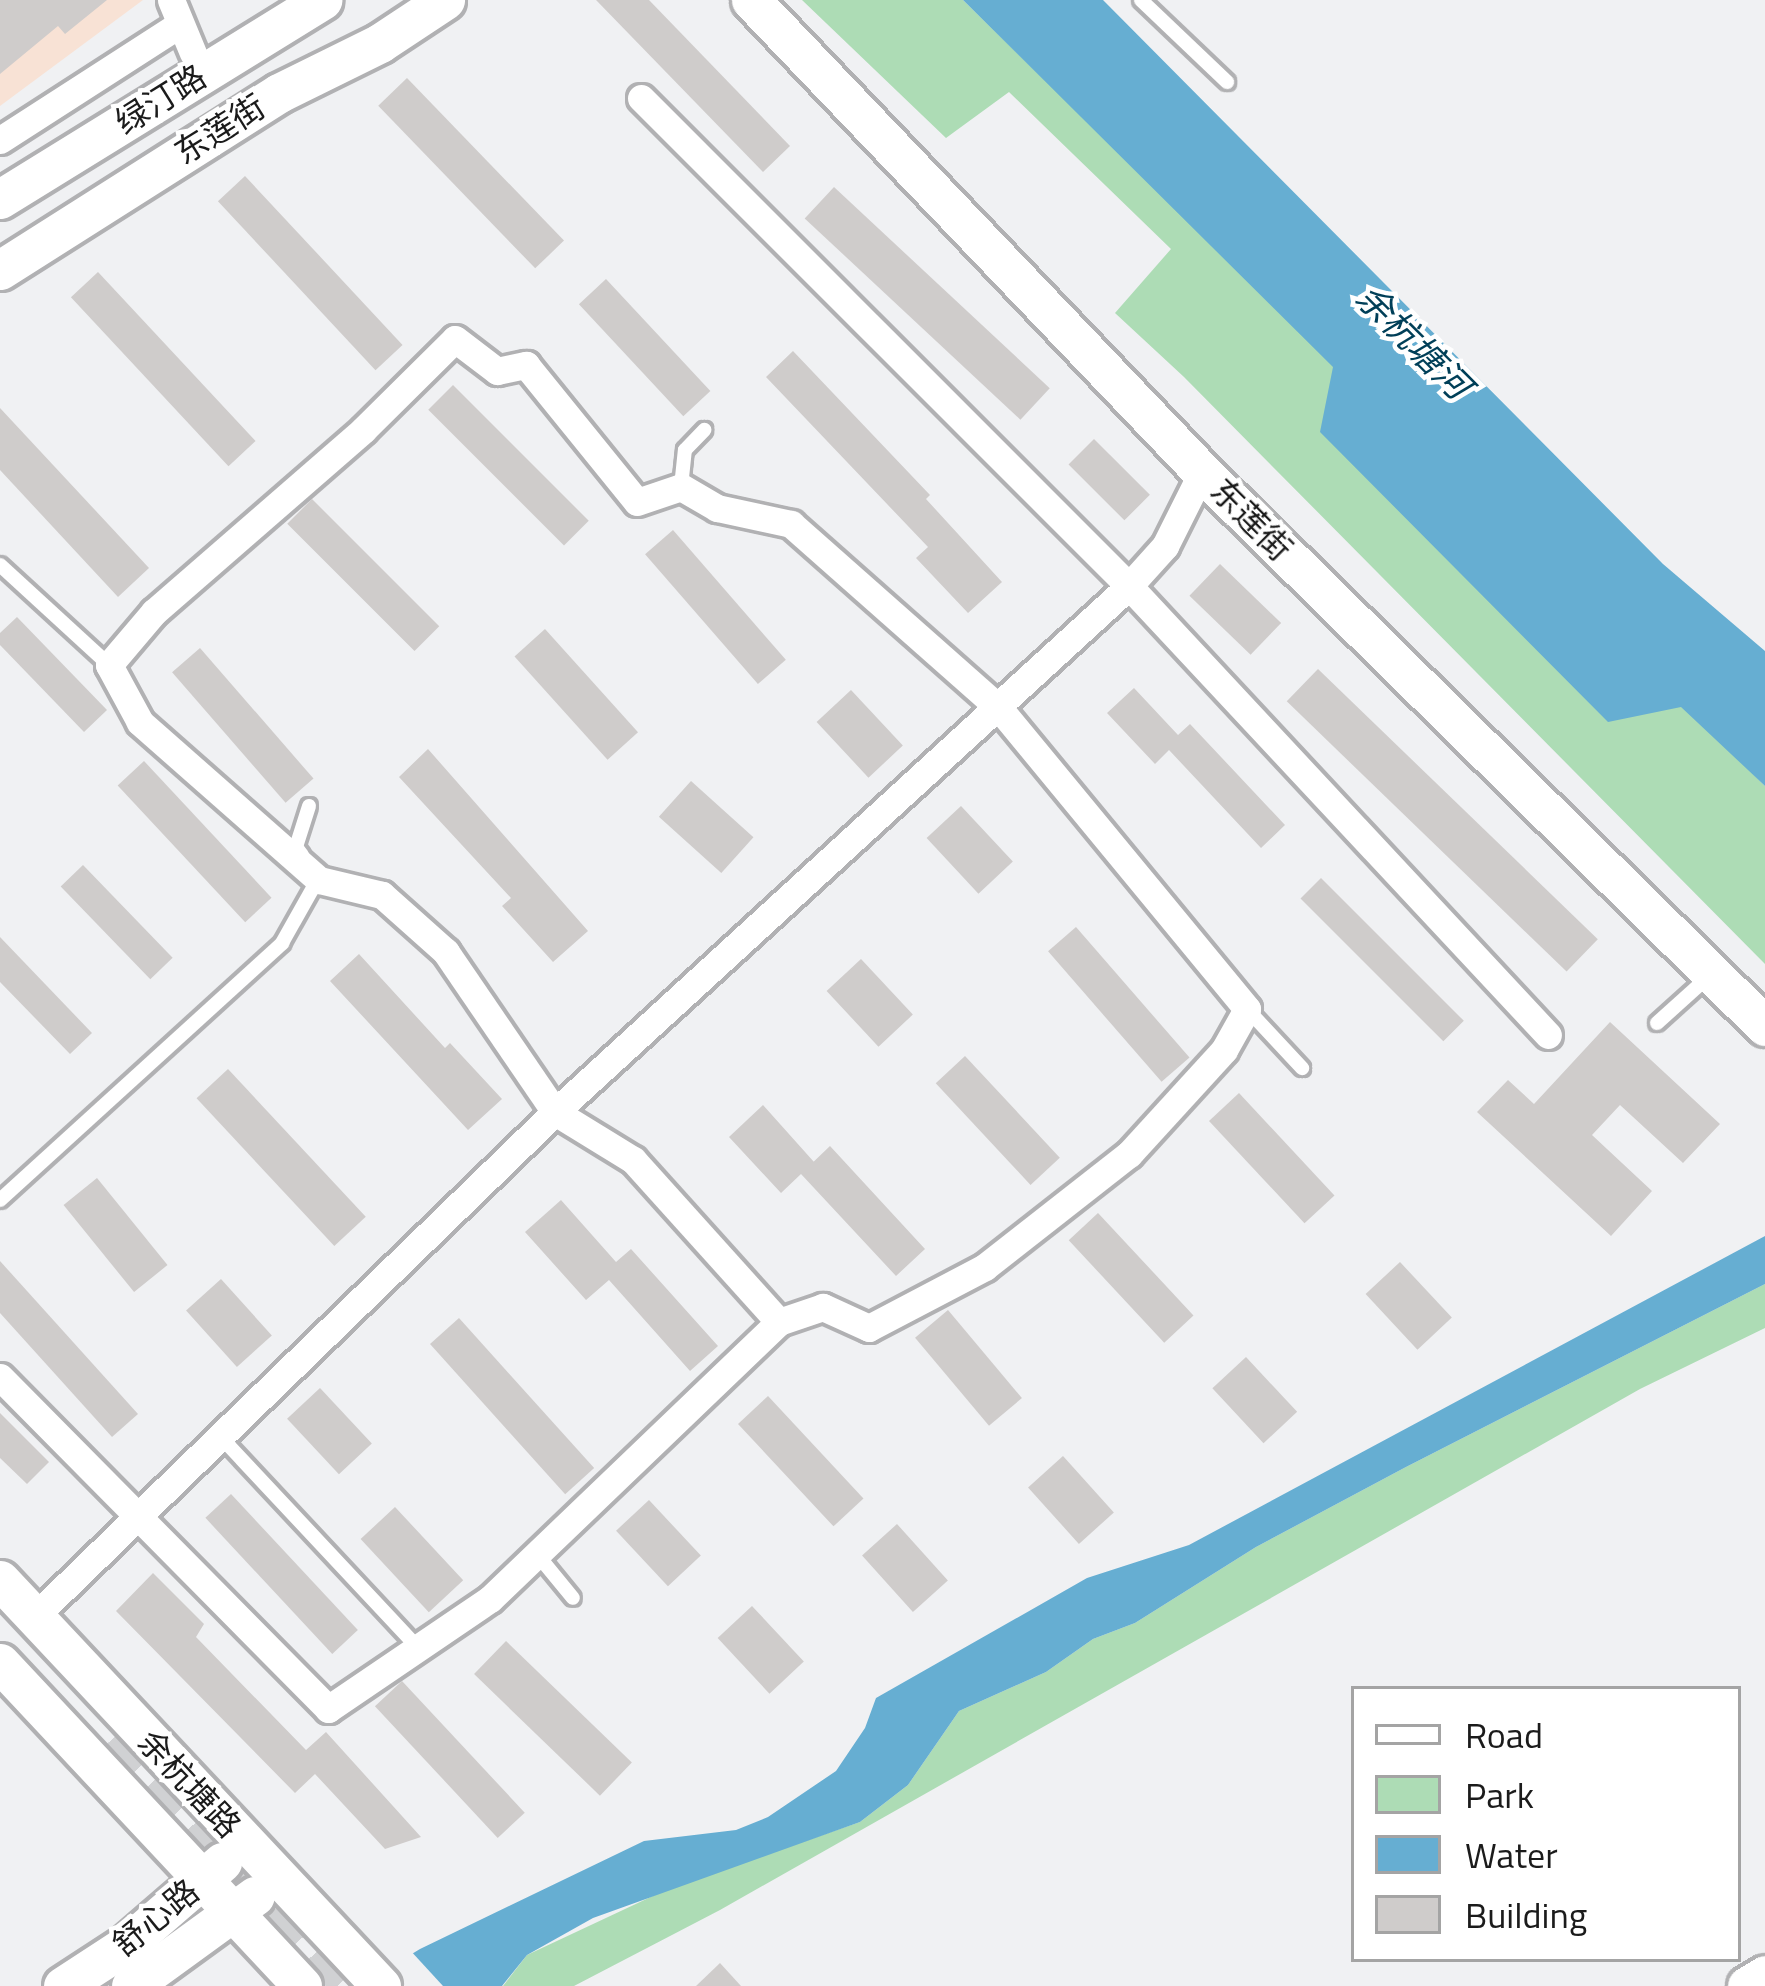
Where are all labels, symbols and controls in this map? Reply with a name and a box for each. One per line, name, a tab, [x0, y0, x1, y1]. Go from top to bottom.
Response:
street label: 绿汀路	[109, 57, 213, 143]
street label: 东莲街	[168, 87, 272, 173]
water label: 余杭塘河	[1348, 275, 1480, 407]
street label: 东莲街	[1202, 471, 1300, 569]
legend	[1351, 1686, 1741, 1962]
text: Road	[1465, 1707, 1543, 1762]
street label: 余杭塘路	[130, 1722, 248, 1846]
text: Park	[1465, 1767, 1534, 1822]
text: Water	[1465, 1827, 1558, 1882]
street label: 舒心路	[105, 1871, 207, 1965]
text: Building	[1465, 1887, 1587, 1942]

